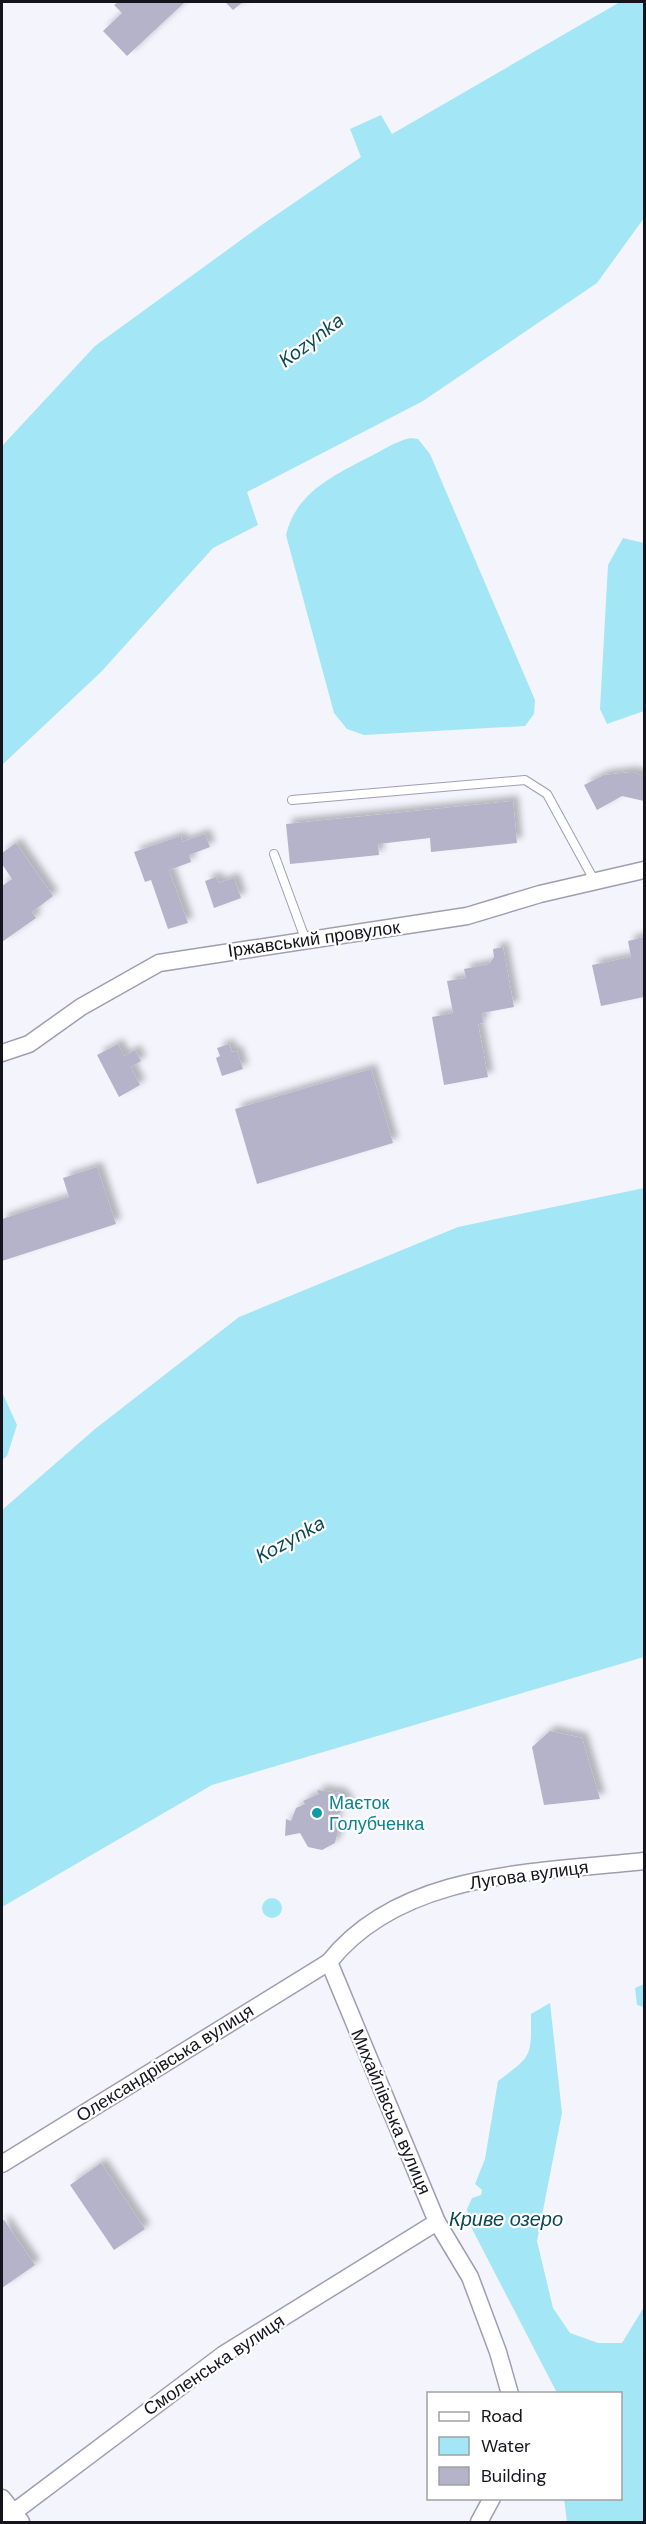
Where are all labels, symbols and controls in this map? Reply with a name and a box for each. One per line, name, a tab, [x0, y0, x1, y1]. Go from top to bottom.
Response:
water label: Kozynka	[273, 307, 349, 373]
street label: Іржавський провулок	[226, 915, 402, 963]
water label: Kozynka	[251, 1509, 329, 1569]
place label: Маєток Голубченка	[329, 1791, 425, 1836]
marker: Маєток Голубченка	[310, 1806, 324, 1820]
street label: Лугова вулиця	[468, 1855, 590, 1895]
street label: Олександрівська вулиця	[72, 1998, 258, 2128]
street label: Михайлівська вулиця	[345, 2026, 437, 2198]
water label: Криве озеро	[449, 2206, 563, 2232]
street label: Смоленська вулиця	[139, 2309, 289, 2421]
legend	[427, 2392, 622, 2500]
text: Road	[481, 2404, 523, 2428]
text: Water	[481, 2434, 531, 2458]
text: Building	[481, 2464, 546, 2488]

